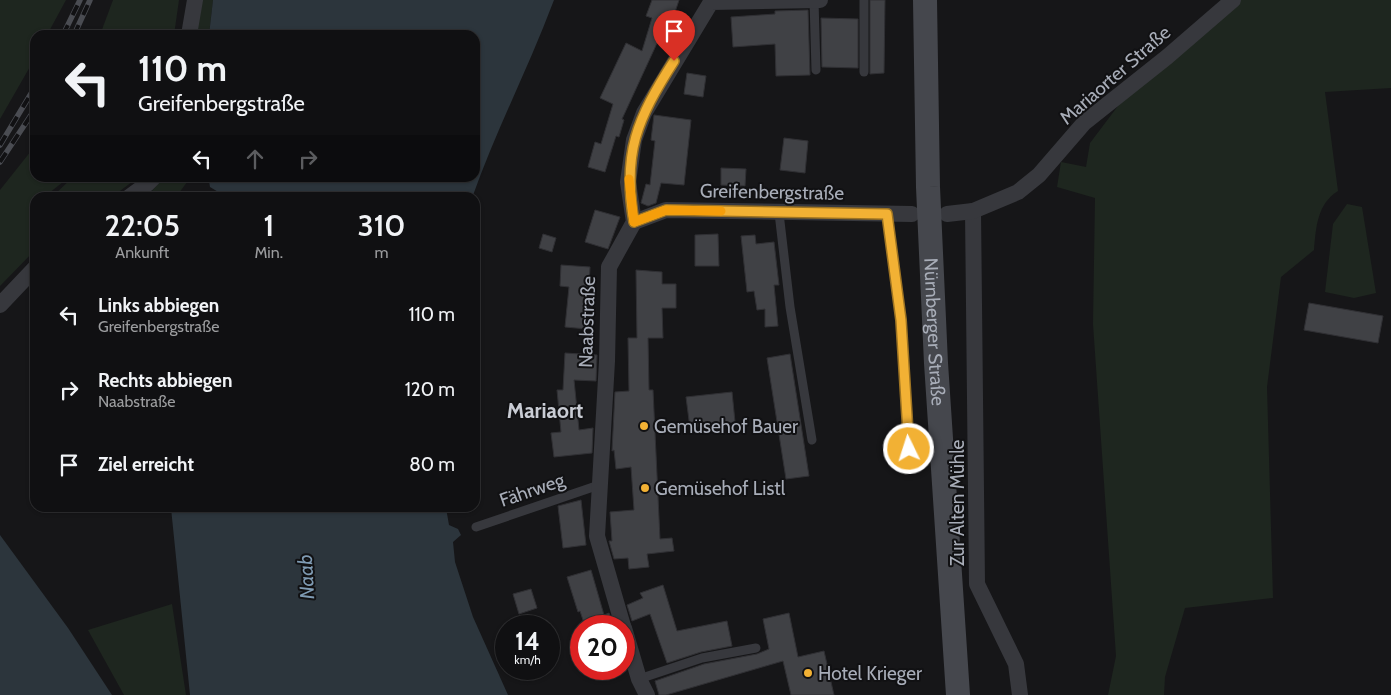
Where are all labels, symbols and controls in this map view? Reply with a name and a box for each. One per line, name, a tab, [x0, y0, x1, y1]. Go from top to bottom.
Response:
pin	[653, 10, 695, 61]
icon: arrive	[660, 17, 688, 45]
street label: Mariaorter Straße	[1055, 20, 1175, 129]
text: 110 m	[138, 47, 227, 90]
icon: left	[55, 50, 120, 115]
text: Greifenbergstraße	[138, 90, 305, 117]
icon: left	[188, 145, 216, 173]
icon: ahead	[241, 145, 269, 173]
icon: right	[294, 145, 322, 173]
street label: Greifenbergstraße	[700, 179, 845, 205]
text: 22:05	[105, 207, 180, 244]
text: 1	[263, 207, 274, 244]
text: 310	[358, 207, 405, 244]
text: Ankunft	[115, 243, 169, 262]
text: Min.	[254, 243, 283, 262]
text: m	[374, 243, 389, 262]
street label: Nürnberger Straße	[920, 257, 950, 407]
street label: Naabstraße	[574, 275, 600, 368]
text: Links abbiegen	[98, 294, 219, 317]
icon: left	[55, 301, 83, 329]
text: 110 m	[408, 303, 455, 326]
text: Greifenbergstraße	[98, 317, 219, 336]
text: Rechts abbiegen	[98, 369, 232, 392]
icon: right	[55, 376, 83, 404]
text: 120 m	[405, 378, 455, 401]
text: Naabstraße	[98, 392, 175, 411]
district label: Mariaort	[507, 398, 583, 423]
place label: Gemüsehof Bauer	[654, 415, 798, 438]
marker: Gemüsehof Bauer	[638, 420, 650, 432]
position arrow	[882, 422, 934, 474]
street label: Zur Alten Mühle	[946, 439, 969, 566]
icon: arrive	[55, 451, 83, 479]
text: Ziel erreicht	[98, 453, 194, 476]
text: 80 m	[409, 453, 455, 476]
street label: Fährweg	[497, 468, 568, 512]
place label: Gemüsehof Listl	[655, 477, 786, 500]
marker: Gemüsehof Listl	[639, 482, 651, 494]
water label: Naab	[293, 554, 319, 600]
speed limit sign: 20	[570, 615, 635, 680]
text: 14	[515, 626, 540, 656]
text: km/h	[514, 652, 541, 667]
place label: Hotel Krieger	[818, 662, 922, 685]
marker: Hotel Krieger	[802, 667, 814, 679]

